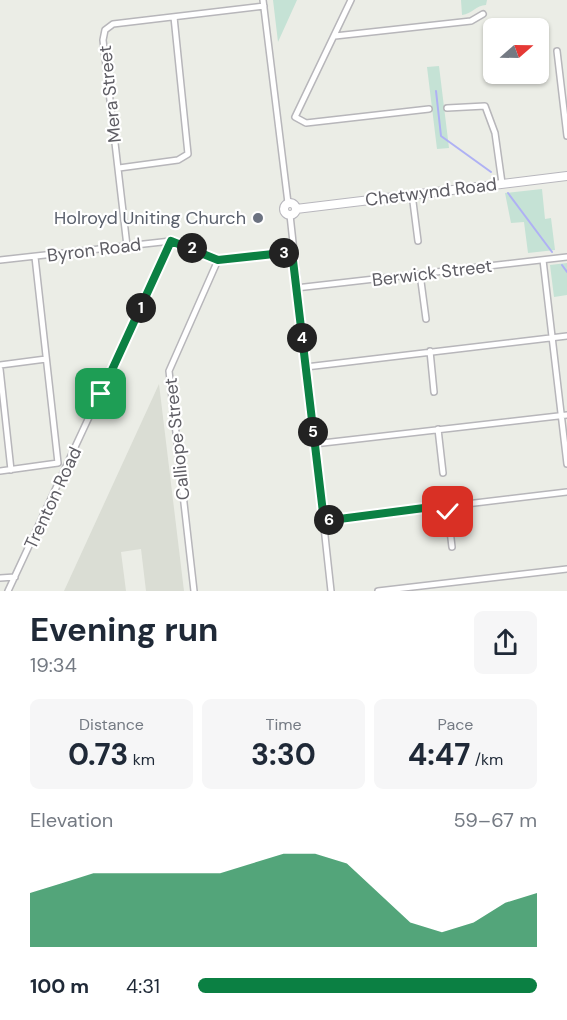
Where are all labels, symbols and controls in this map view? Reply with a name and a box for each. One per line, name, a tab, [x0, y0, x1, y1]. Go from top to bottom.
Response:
north arrow	[483, 18, 549, 84]
map controls	[483, 18, 549, 84]
street label: Mera Street	[93, 44, 127, 144]
street label: Chetwynd Road	[364, 172, 498, 212]
place label: Holroyd Uniting Church	[54, 206, 246, 230]
marker: Holroyd Uniting Church	[251, 211, 265, 225]
street label: Byron Road	[45, 232, 143, 268]
pin: 2	[177, 233, 207, 263]
text: 2	[187, 237, 197, 258]
pin: 3	[269, 238, 299, 268]
text: 3	[279, 242, 289, 263]
street label: Berwick Street	[371, 254, 493, 292]
pin: 1	[126, 293, 156, 323]
text: 1	[138, 297, 144, 318]
pin: 4	[287, 323, 317, 353]
text: 4	[297, 327, 307, 348]
pin	[75, 368, 126, 419]
icon: arrive	[84, 377, 117, 410]
street label: Calliope Street	[159, 377, 195, 501]
pin: 5	[298, 417, 328, 447]
text: 5	[308, 421, 318, 442]
street label: Trenton Road	[19, 443, 87, 553]
pin	[422, 486, 473, 537]
icon: check	[431, 495, 464, 528]
pin: 6	[314, 505, 344, 535]
text: 6	[324, 509, 334, 530]
text: Evening run	[30, 608, 218, 651]
button: share	[474, 611, 537, 674]
text: 19:34	[30, 652, 77, 678]
text: Distance	[79, 714, 144, 735]
text: Time	[265, 714, 302, 735]
text: Pace	[438, 714, 473, 735]
text: 0.73	[68, 735, 128, 774]
text: 3:30	[251, 735, 316, 774]
text: 4:47	[408, 735, 470, 774]
text: km	[128, 749, 155, 770]
text: /km	[470, 749, 503, 770]
text: Elevation	[30, 807, 113, 833]
text: 59–67 m	[454, 807, 537, 833]
text: 100 m	[30, 973, 89, 999]
text: 4:31	[126, 973, 160, 999]

